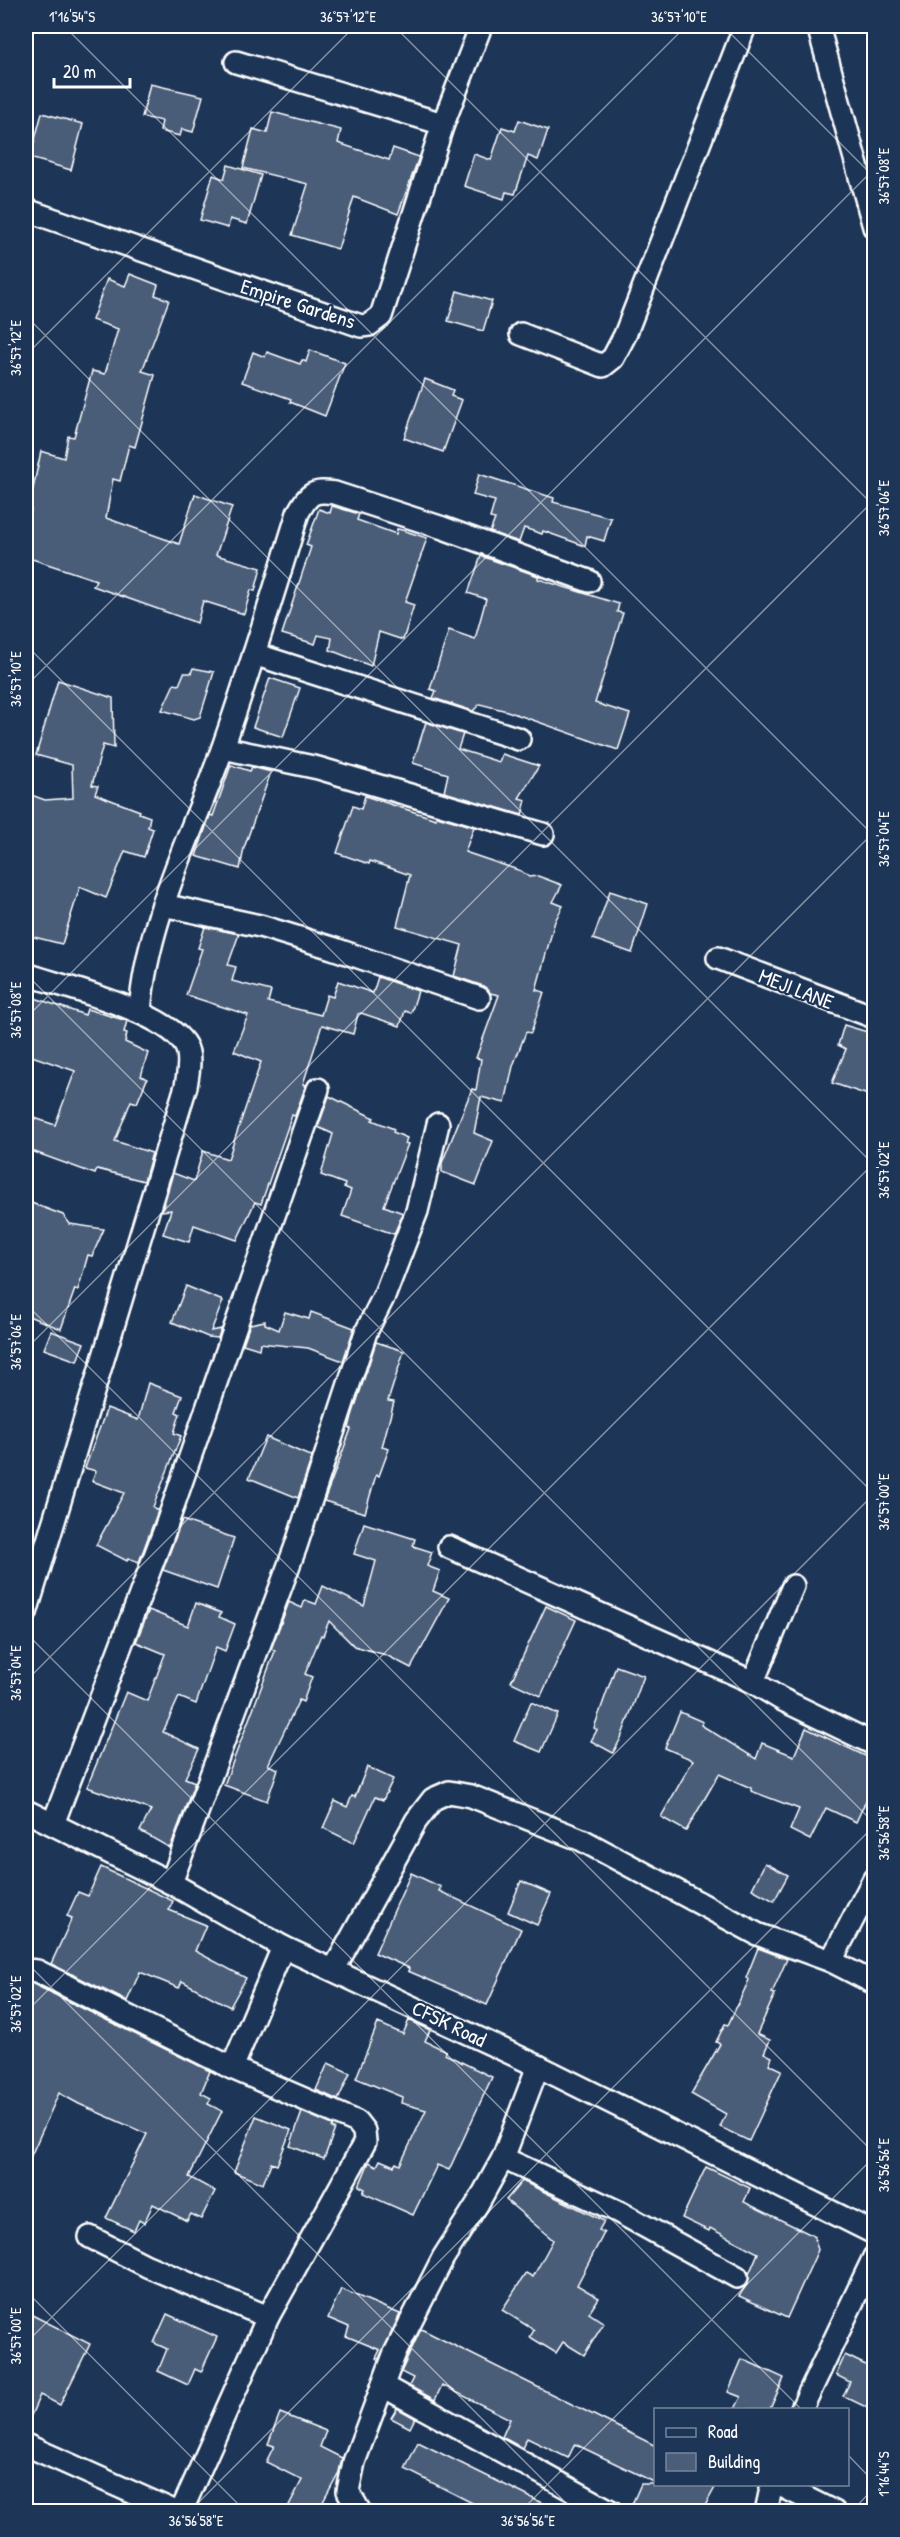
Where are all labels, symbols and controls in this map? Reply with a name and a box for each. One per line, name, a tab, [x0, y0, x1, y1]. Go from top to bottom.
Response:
text: 1°16'54"S	[49, 6, 95, 27]
text: 36°57'12"E	[320, 6, 376, 27]
text: 36°57'10"E	[651, 6, 707, 27]
scale bar	[54, 51, 130, 89]
text: 20 m	[63, 59, 96, 84]
text: 36°57'08"E	[873, 147, 894, 204]
street label: Empire Gardens	[237, 271, 359, 336]
text: 36°57'12"E	[5, 320, 26, 376]
text: 36°57'06"E	[873, 479, 894, 536]
text: 36°57'10"E	[5, 651, 26, 707]
text: 36°57'04"E	[873, 811, 894, 867]
street label: MEJI LANE	[755, 961, 838, 1016]
text: 36°57'08"E	[5, 981, 26, 1038]
text: 36°57'02"E	[873, 1141, 894, 1199]
text: 36°57'06"E	[5, 1313, 26, 1370]
text: 36°57'00"E	[873, 1473, 894, 1531]
text: 36°57'04"E	[5, 1645, 26, 1701]
text: 36°56'58"E	[873, 1805, 894, 1861]
text: 36°57'02"E	[5, 1975, 26, 2033]
street label: CFSK Road	[407, 1993, 491, 2054]
text: 36°56'56"E	[873, 2137, 894, 2192]
text: 36°57'00"E	[5, 2307, 26, 2365]
legend	[654, 2408, 849, 2486]
text: Road	[708, 2419, 738, 2444]
text: Building	[708, 2449, 760, 2474]
text: 1°16'44"S	[873, 2451, 894, 2497]
text: 36°56'58"E	[169, 2510, 224, 2531]
text: 36°56'56"E	[501, 2510, 556, 2531]

